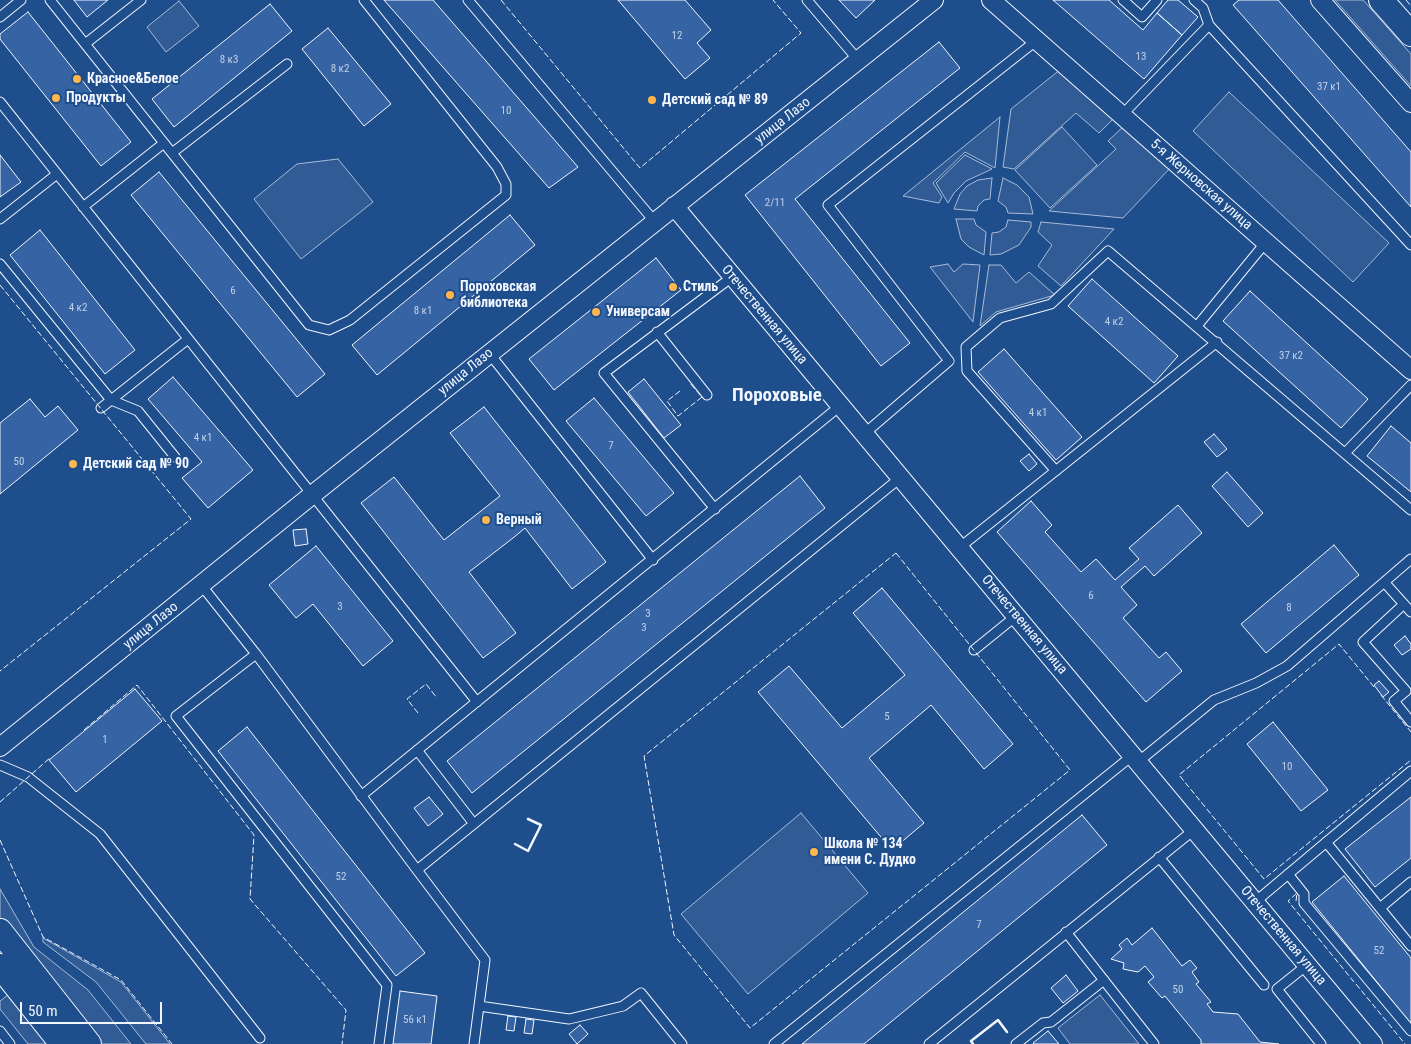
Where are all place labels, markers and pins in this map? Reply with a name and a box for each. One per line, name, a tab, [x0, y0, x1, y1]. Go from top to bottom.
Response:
place label: Красное&Белое	[87, 71, 179, 87]
marker: Красное&Белое	[71, 73, 83, 85]
place label: Продукты	[66, 90, 126, 106]
marker: Продукты	[50, 92, 62, 104]
place label: Детский сад № 89	[662, 92, 768, 108]
marker: Детский сад № 89	[646, 94, 658, 106]
place label: Пороховская библиотека	[460, 279, 536, 312]
place label: Стиль	[683, 279, 718, 295]
marker: Стиль	[667, 281, 679, 293]
marker: Пороховская библиотека	[444, 289, 456, 301]
place label: Универсам	[606, 304, 670, 320]
marker: Универсам	[590, 306, 602, 318]
place label: Детский сад № 90	[83, 456, 189, 472]
marker: Детский сад № 90	[67, 458, 79, 470]
place label: Верный	[496, 512, 542, 528]
marker: Верный	[480, 514, 492, 526]
place label: Школа № 134 имени С. Дудко	[824, 836, 916, 869]
marker: Школа № 134 имени С. Дудко	[808, 846, 820, 858]

